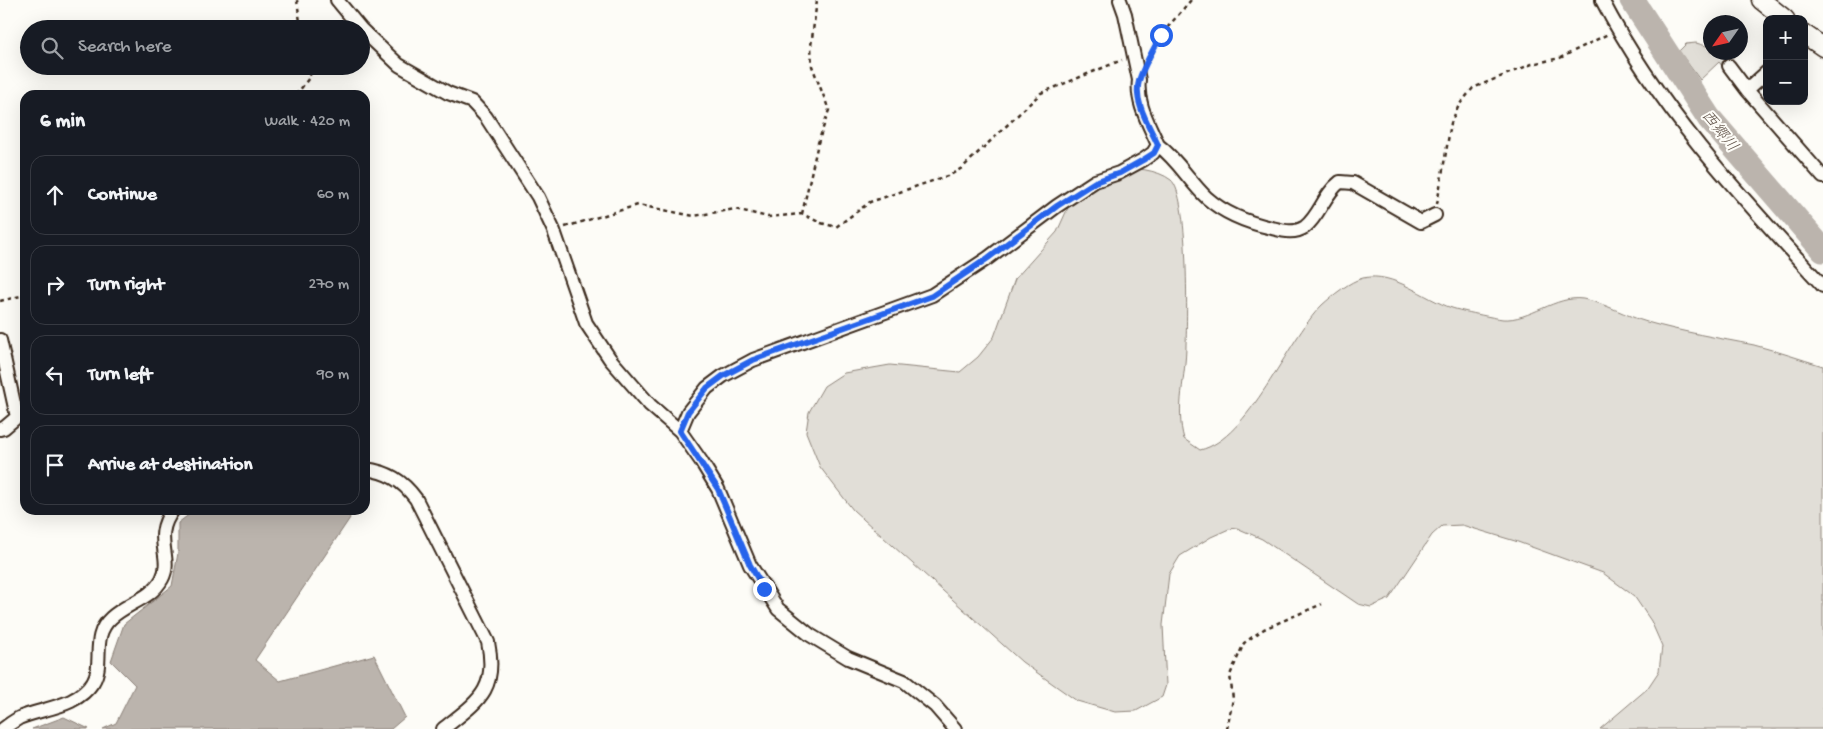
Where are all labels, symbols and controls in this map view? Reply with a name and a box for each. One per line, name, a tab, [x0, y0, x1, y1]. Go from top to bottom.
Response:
north arrow	[1703, 15, 1748, 60]
map controls	[1763, 15, 1808, 105]
button: +	[1763, 15, 1808, 60]
search box	[20, 20, 370, 75]
route start	[1150, 24, 1173, 47]
icon: search	[38, 34, 66, 62]
text: Search here	[78, 36, 172, 59]
button: −	[1763, 60, 1808, 105]
water label: 西郷川	[1696, 107, 1742, 157]
text: 6 min	[40, 110, 85, 135]
text: Walk · 420 m	[265, 113, 350, 132]
icon: ahead	[41, 181, 69, 209]
text: Continue	[88, 184, 157, 207]
text: 60 m	[317, 186, 349, 205]
icon: right	[41, 271, 69, 299]
text: Turn right	[88, 274, 164, 297]
text: 270 m	[309, 276, 349, 295]
icon: left	[41, 361, 69, 389]
text: Turn left	[88, 364, 152, 387]
text: 90 m	[317, 366, 349, 385]
icon: arrive	[41, 451, 69, 479]
text: Arrive at destination	[88, 454, 252, 477]
route end	[753, 578, 776, 601]

